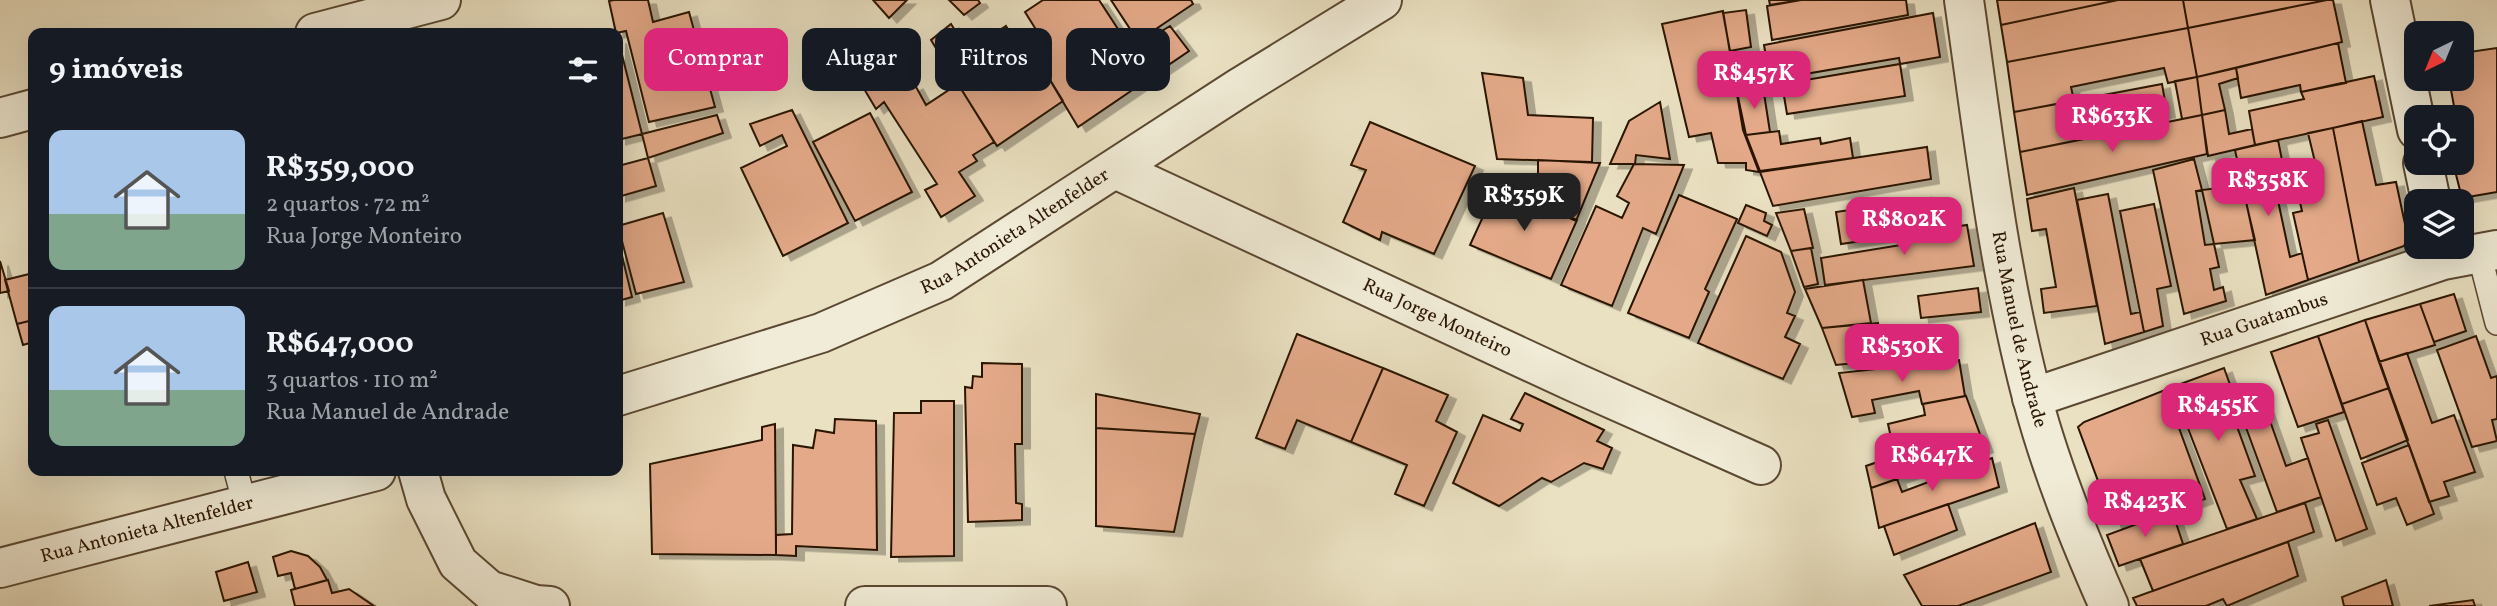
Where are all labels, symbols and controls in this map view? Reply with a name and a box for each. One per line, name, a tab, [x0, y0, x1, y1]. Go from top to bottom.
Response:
north arrow	[2404, 21, 2474, 91]
map controls	[2404, 21, 2474, 259]
chip: Comprar	[644, 28, 788, 91]
chip: Alugar	[802, 28, 921, 91]
chip: Filtros	[935, 28, 1052, 91]
chip: Novo	[1066, 28, 1170, 91]
text: 9 imóveis	[49, 49, 183, 91]
icon: filters	[564, 51, 602, 89]
pin: R$457K	[1697, 52, 1811, 111]
text: R$457K	[1713, 58, 1795, 90]
pin: R$633K	[2055, 94, 2169, 154]
text: R$633K	[2071, 101, 2153, 133]
button: locate	[2404, 105, 2474, 175]
text: R$359,000	[266, 147, 415, 189]
icon: home	[105, 158, 189, 242]
pin: R$358K	[2211, 158, 2325, 218]
street label: Rua Antonieta Altenfelder	[917, 162, 1115, 301]
text: R$358K	[2228, 165, 2308, 197]
pin: R$359K	[1467, 174, 1581, 233]
text: R$359K	[1484, 180, 1564, 212]
text: 2 quartos · 72 m²	[266, 189, 430, 221]
button: layers	[2404, 189, 2474, 259]
pin: R$802K	[1847, 198, 1961, 257]
text: R$802K	[1862, 204, 1946, 236]
text: Rua Jorge Monteiro	[266, 221, 462, 253]
street label: Rua Manuel de Andrade	[1985, 229, 2053, 431]
street label: Rua Jorge Monteiro	[1358, 273, 1516, 364]
street label: Rua Guatambus	[2197, 287, 2331, 354]
text: R$647,000	[266, 323, 414, 365]
pin: R$530K	[1845, 324, 1959, 384]
text: R$530K	[1861, 331, 1943, 363]
icon: home	[105, 334, 189, 418]
text: 3 quartos · 110 m²	[266, 365, 438, 397]
pin: R$455K	[2161, 384, 2275, 443]
text: R$455K	[2177, 390, 2259, 422]
text: Rua Manuel de Andrade	[266, 397, 509, 429]
pin: R$647K	[1875, 434, 1989, 493]
text: R$647K	[1891, 440, 1973, 472]
pin: R$423K	[2088, 480, 2202, 539]
text: R$423K	[2104, 486, 2186, 518]
street label: Rua Antonieta Altenfelder	[38, 490, 257, 570]

